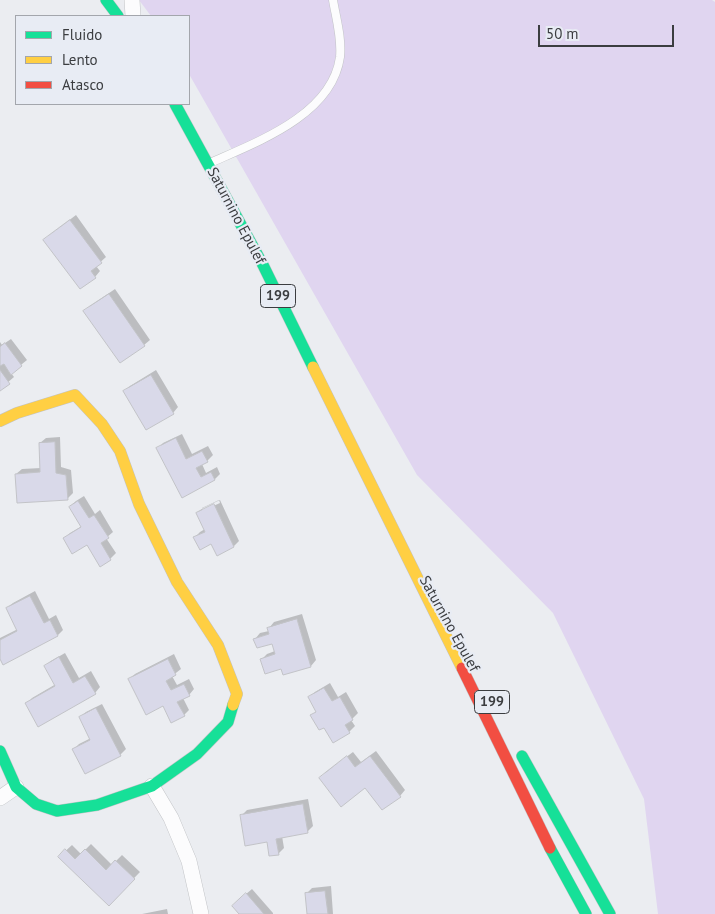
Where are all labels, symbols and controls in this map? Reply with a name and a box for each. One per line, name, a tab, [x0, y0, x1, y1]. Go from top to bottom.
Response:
legend	[15, 15, 190, 105]
scale bar	[540, 15, 676, 47]
text: 50 m	[546, 24, 579, 43]
text: Fluido	[62, 25, 102, 44]
text: Lento	[62, 50, 98, 69]
text: Atasco	[62, 75, 104, 94]
street label: Saturnino Epulef	[203, 164, 269, 268]
road number: 199	[260, 284, 296, 308]
street label: Saturnino Epulef	[415, 573, 483, 675]
road number: 199	[474, 690, 510, 714]

